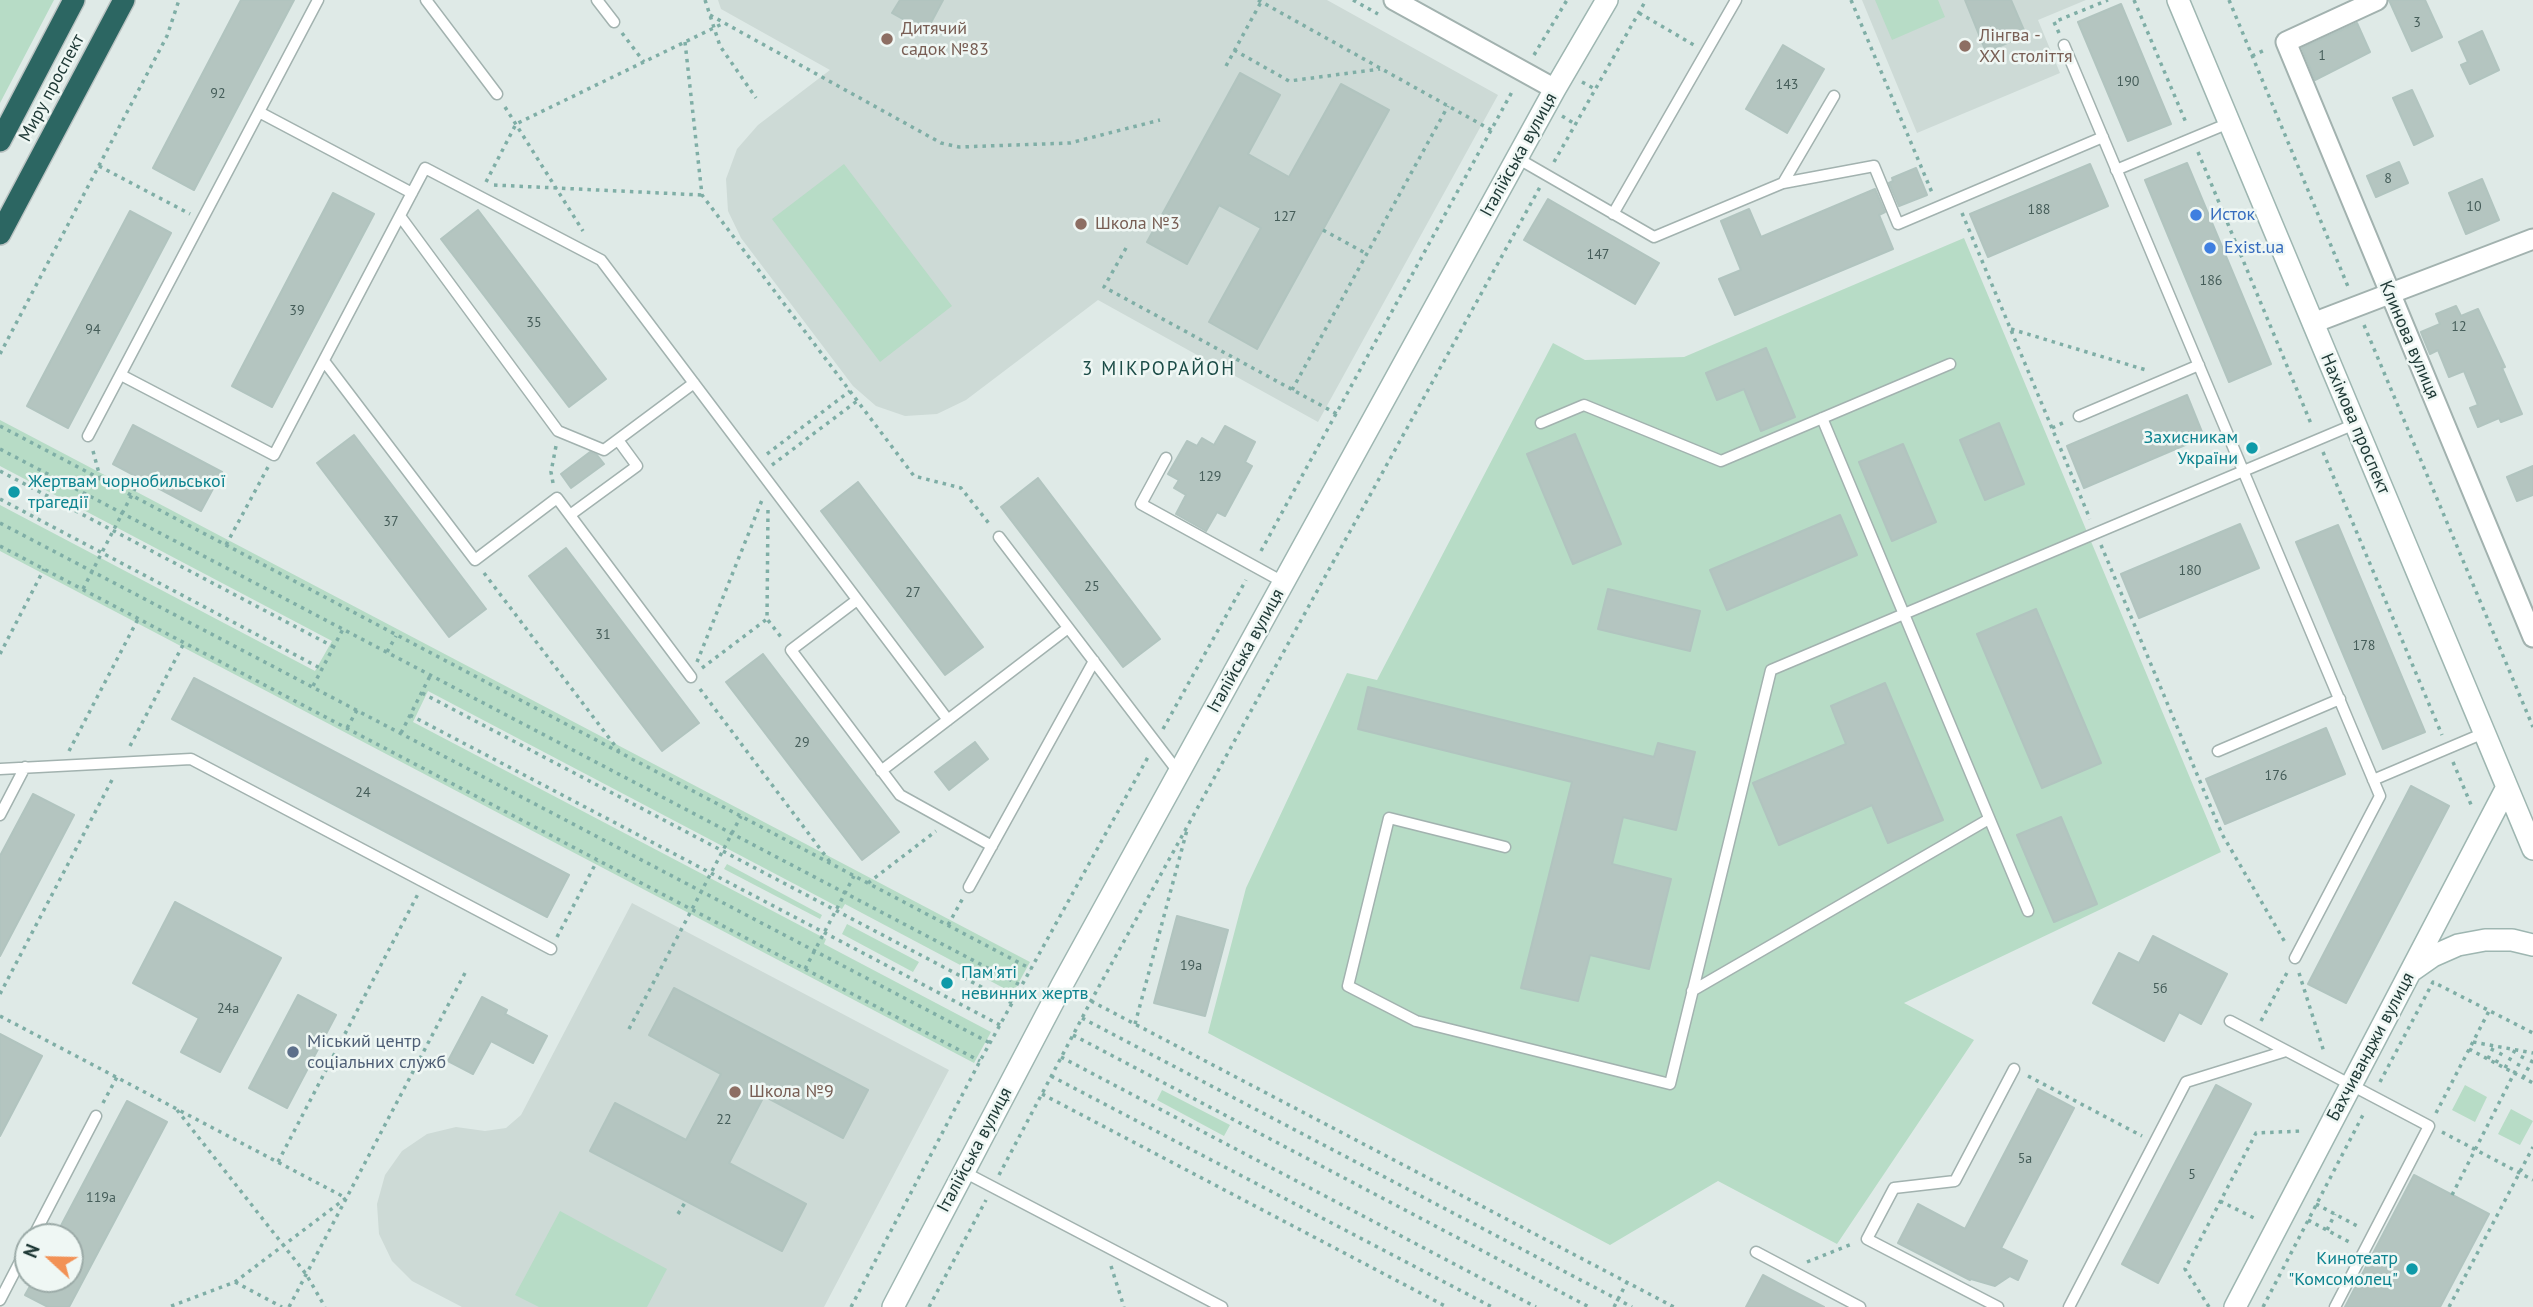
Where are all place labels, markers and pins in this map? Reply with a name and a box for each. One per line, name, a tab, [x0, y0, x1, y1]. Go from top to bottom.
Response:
place label: Дитячий садок №83	[901, 18, 989, 60]
place label: Лінгва - XXI століття	[1979, 25, 2072, 68]
marker: Дитячий садок №83	[879, 31, 895, 47]
marker: Лінгва - XXI століття	[1957, 38, 1973, 54]
place label: Исток	[2210, 204, 2255, 226]
marker: Исток	[2188, 207, 2204, 223]
place label: Школа №3	[1095, 213, 1180, 235]
marker: Школа №3	[1073, 216, 1089, 232]
place label: Exist.ua	[2224, 237, 2284, 259]
marker: Exist.ua	[2202, 240, 2218, 256]
place label: Захисникам України	[2143, 427, 2238, 470]
marker: Захисникам України	[2244, 440, 2260, 456]
place label: Жертвам чорнобильської трагедії	[28, 471, 226, 514]
marker: Жертвам чорнобильської трагедії	[6, 484, 22, 500]
place label: Пам'яті невинних жертв	[961, 962, 1088, 1004]
marker: Пам'яті невинних жертв	[939, 975, 955, 991]
place label: Міський центр соціальних служб	[307, 1031, 446, 1074]
marker: Міський центр соціальних служб	[285, 1044, 301, 1060]
place label: Школа №9	[749, 1081, 834, 1103]
marker: Школа №9	[727, 1084, 743, 1100]
place label: Кинотеатр "Комсомолец"	[2288, 1248, 2398, 1290]
marker: Кинотеатр "Комсомолец"	[2404, 1261, 2420, 1277]

